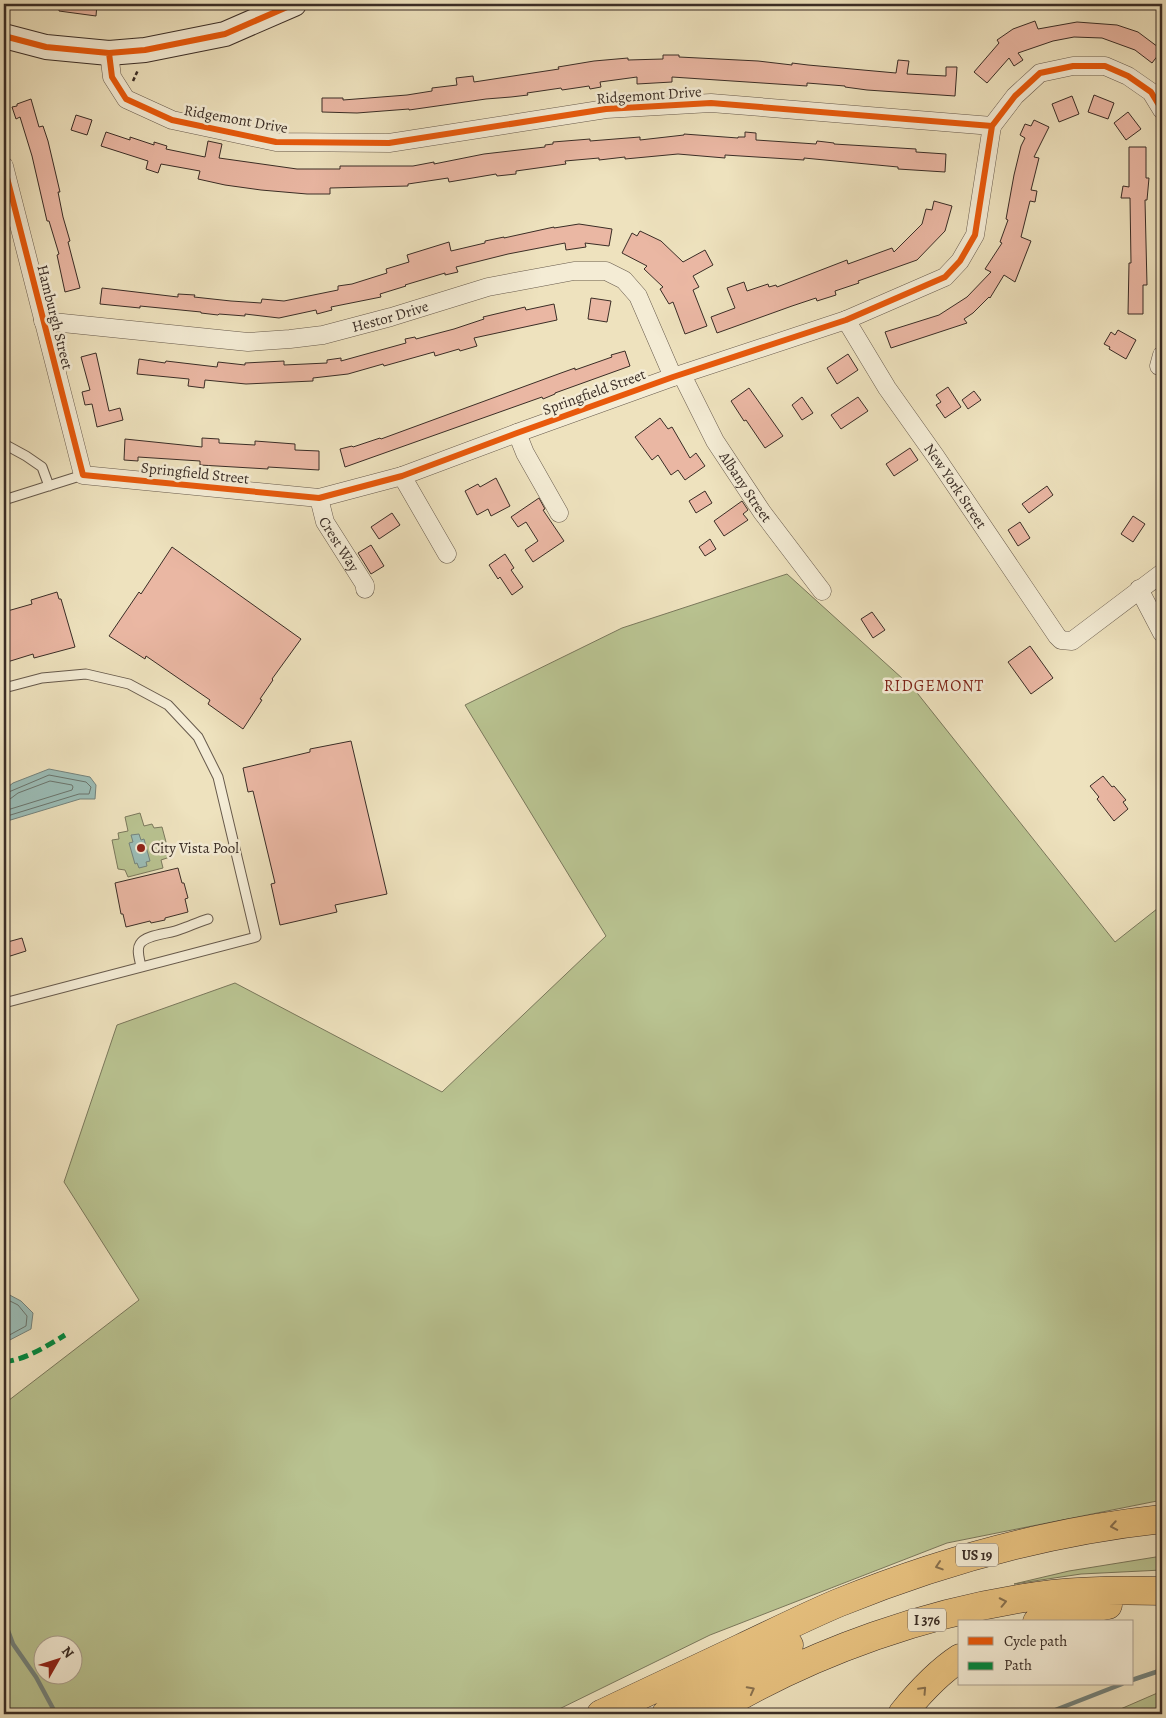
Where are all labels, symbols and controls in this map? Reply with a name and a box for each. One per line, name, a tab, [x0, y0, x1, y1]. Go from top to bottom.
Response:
street label: Ridgemont Drive	[596, 81, 702, 109]
street label: Ridgemont Drive	[182, 100, 290, 138]
street label: Hamburgh Street	[32, 263, 78, 372]
street label: Hestor Drive	[350, 296, 431, 337]
street label: Springfield Street	[540, 364, 648, 420]
street label: New York Street	[919, 439, 992, 533]
street label: Albany Street	[714, 447, 776, 527]
street label: Springfield Street	[140, 457, 250, 489]
street label: Crest Way	[314, 513, 364, 576]
district label: RIDGEMONT	[884, 675, 984, 697]
place label: City Vista Pool	[151, 838, 239, 858]
marker: City Vista Pool	[135, 842, 147, 854]
one-way arrow	[1110, 1520, 1118, 1530]
road number: US 19	[956, 1544, 998, 1566]
one-way arrow	[935, 1561, 944, 1571]
one-way arrow	[998, 1597, 1007, 1608]
road number: I 376	[908, 1608, 946, 1632]
legend	[958, 1620, 1134, 1686]
text: Cycle path	[1004, 1631, 1067, 1651]
north arrow	[32, 1636, 82, 1686]
text: N	[57, 1642, 78, 1662]
text: Path	[1004, 1655, 1032, 1675]
one-way arrow	[746, 1686, 755, 1696]
one-way arrow	[917, 1687, 926, 1696]

